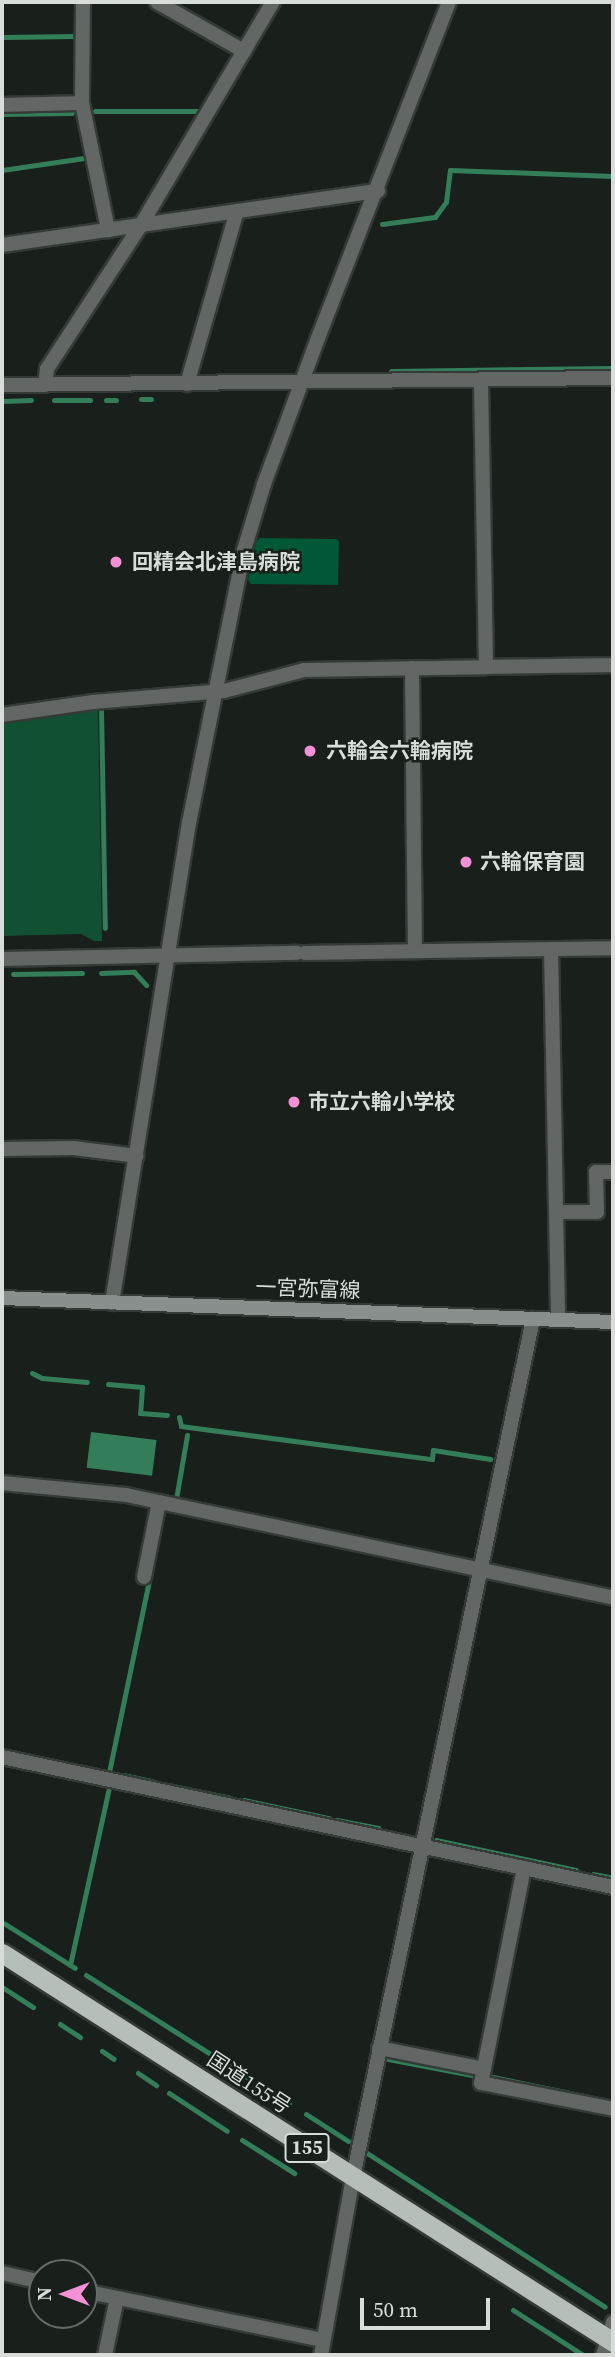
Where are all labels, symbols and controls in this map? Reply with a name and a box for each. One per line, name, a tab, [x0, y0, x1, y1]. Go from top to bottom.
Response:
place label: 回精会北津島病院	[132, 549, 300, 575]
marker: 回精会北津島病院	[106, 552, 126, 572]
place label: 六輪会六輪病院	[326, 738, 473, 764]
marker: 六輪会六輪病院	[300, 741, 320, 761]
place label: 六輪保育園	[480, 849, 585, 875]
marker: 六輪保育園	[458, 854, 474, 870]
place label: 市立六輪小学校	[308, 1089, 455, 1115]
marker: 市立六輪小学校	[286, 1094, 302, 1110]
street label: 一宮弥富線	[255, 1275, 361, 1303]
street label: 国道155号	[203, 2047, 295, 2119]
road number: 155	[284, 2132, 330, 2164]
north arrow	[28, 2259, 98, 2329]
scale bar	[363, 2284, 492, 2328]
text: N	[31, 2287, 57, 2301]
text: 50 m	[373, 2295, 418, 2324]

